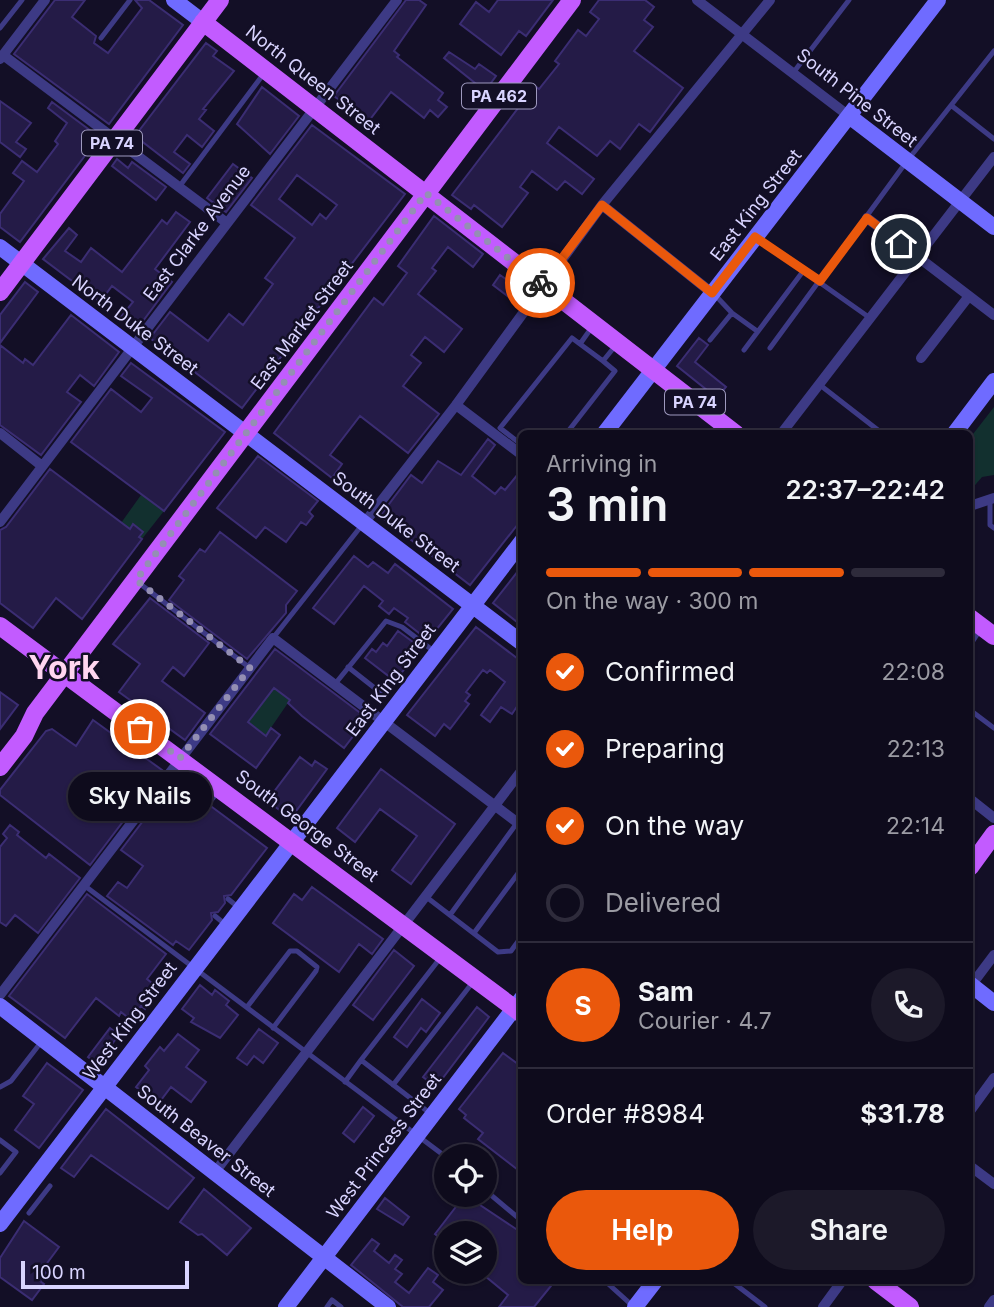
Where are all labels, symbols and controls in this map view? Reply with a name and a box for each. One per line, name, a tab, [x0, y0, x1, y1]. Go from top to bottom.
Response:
street label: North Queen Street	[242, 21, 385, 139]
street label: South Pine Street	[793, 44, 922, 151]
road number: PA 462	[462, 83, 536, 108]
road number: PA 74	[82, 130, 142, 155]
street label: East King Street	[706, 145, 806, 265]
street label: East Clarke Avenue	[139, 161, 254, 305]
pin	[871, 214, 931, 274]
icon: home	[882, 225, 920, 263]
courier	[505, 248, 575, 318]
street label: East Market Street	[246, 256, 357, 394]
icon: bike	[521, 264, 559, 302]
street label: North Duke Street	[68, 270, 203, 379]
road number: PA 74	[665, 390, 725, 414]
text: Arriving in	[546, 450, 657, 478]
street label: South Duke Street	[328, 467, 464, 576]
text: 22:37–22:42	[786, 474, 945, 505]
text: 3 min	[546, 476, 668, 532]
text: On the way · 300 m	[546, 587, 758, 615]
street label: East King Street	[341, 619, 440, 740]
district label: York	[28, 648, 100, 687]
icon: check	[546, 653, 584, 691]
text: Confirmed	[605, 656, 735, 687]
text: 22:08	[882, 658, 945, 686]
pin	[110, 699, 170, 759]
icon: bag	[121, 710, 159, 748]
icon: check	[546, 730, 584, 768]
text: Preparing	[605, 733, 725, 764]
text: 22:13	[887, 735, 945, 763]
street label: South George Street	[232, 765, 383, 886]
callout: Sky Nails	[68, 771, 212, 820]
text: Sky Nails	[89, 782, 191, 810]
icon: check	[546, 807, 584, 845]
text: On the way	[605, 810, 744, 841]
text: 22:14	[886, 812, 945, 840]
text: Delivered	[605, 887, 721, 918]
street label: West King Street	[78, 958, 181, 1084]
button: phone	[871, 968, 945, 1042]
text: Sam	[638, 976, 694, 1007]
text: S	[574, 990, 592, 1021]
text: Courier · 4.7	[638, 1007, 772, 1035]
street label: West Princess Street	[322, 1069, 445, 1223]
street label: South Beaver Street	[133, 1080, 280, 1201]
text: Order #8984	[546, 1098, 705, 1129]
text: $31.78	[860, 1098, 945, 1129]
map controls	[434, 1144, 497, 1284]
button: locate	[434, 1144, 497, 1207]
button: Help	[546, 1190, 739, 1270]
button: Share	[753, 1190, 945, 1270]
button: layers	[434, 1221, 497, 1284]
scale bar	[21, 1258, 189, 1290]
text: 100 m	[32, 1261, 86, 1284]

